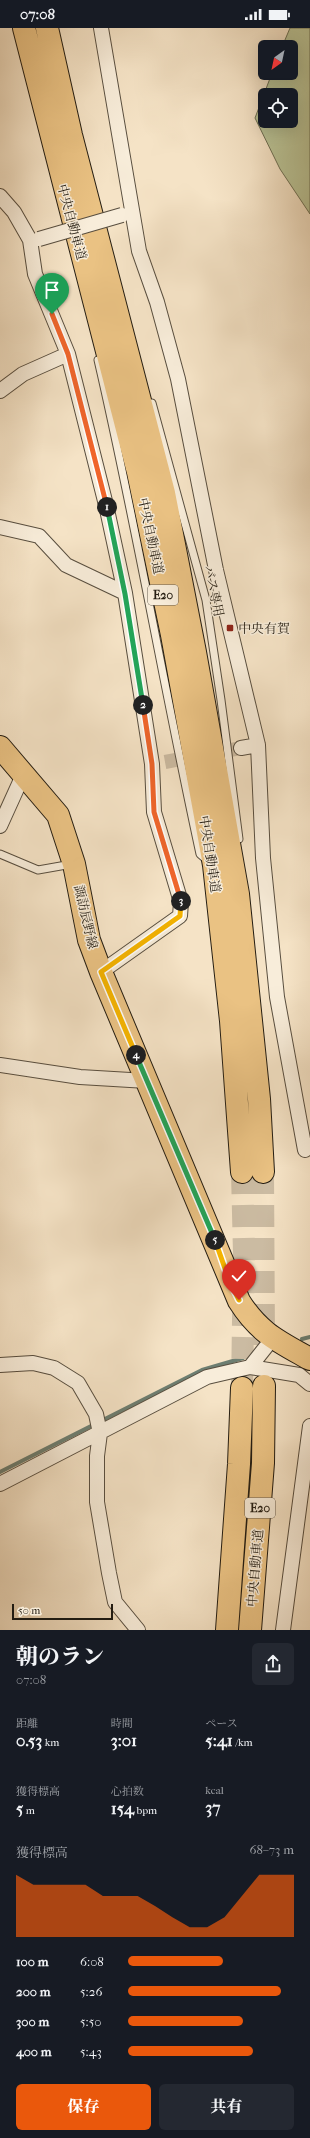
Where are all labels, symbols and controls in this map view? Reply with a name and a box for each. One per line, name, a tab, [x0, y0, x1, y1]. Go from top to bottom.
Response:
text: 07:08	[20, 5, 55, 23]
north arrow	[258, 40, 298, 80]
map controls	[258, 40, 298, 128]
button: locate	[258, 88, 298, 128]
street label: 中央自動車道	[55, 182, 89, 262]
pin	[35, 273, 69, 314]
icon: arrive	[41, 279, 63, 301]
street label: 中央自動車道	[136, 496, 166, 576]
pin: 1	[97, 497, 117, 517]
text: 1	[105, 500, 109, 513]
street label: バス専用	[201, 564, 227, 618]
road number: E20	[148, 585, 178, 605]
place label: 中央有賀	[238, 621, 290, 636]
marker: 中央有賀	[225, 623, 235, 633]
pin: 2	[133, 695, 153, 715]
text: 2	[140, 698, 146, 711]
street label: 中央自動車道	[196, 814, 224, 894]
street label: 諏訪辰野線	[71, 884, 101, 950]
pin: 3	[171, 891, 191, 911]
text: 3	[179, 894, 183, 907]
pin: 4	[126, 1045, 146, 1065]
text: 4	[133, 1048, 139, 1061]
pin: 5	[205, 1230, 225, 1250]
text: 5	[213, 1233, 217, 1246]
pin	[222, 1259, 256, 1300]
icon: check	[228, 1265, 250, 1287]
road number: E20	[245, 1498, 275, 1518]
street label: 中央自動車道	[244, 1528, 266, 1608]
scale bar	[12, 1602, 113, 1621]
text: 50 m	[18, 1604, 40, 1617]
button: share	[252, 1643, 294, 1685]
text: 朝のラン	[16, 1644, 104, 1670]
text: 07:08	[16, 1672, 46, 1687]
text: 距離	[16, 1717, 38, 1730]
text: 時間	[111, 1717, 133, 1730]
text: ペース	[205, 1717, 238, 1730]
text: 0.53	[16, 1730, 42, 1750]
text: 3:01	[111, 1730, 137, 1750]
text: 5:41	[205, 1730, 233, 1750]
text: km	[42, 1736, 59, 1749]
text: /km	[233, 1736, 253, 1749]
text: kcal	[205, 1784, 224, 1797]
text: 獲得標高	[16, 1785, 60, 1798]
text: 心拍数	[111, 1785, 144, 1798]
text: 37	[205, 1797, 221, 1817]
text: 5	[16, 1798, 23, 1818]
text: 154	[111, 1798, 134, 1818]
text: m	[23, 1804, 35, 1817]
text: bpm	[134, 1804, 157, 1817]
text: 68–73 m	[250, 1842, 294, 1857]
text: 獲得標高	[16, 1845, 68, 1860]
text: 100 m	[16, 1954, 49, 1969]
text: 6:08	[80, 1954, 104, 1969]
text: 200 m	[16, 1984, 51, 1999]
text: 5:26	[80, 1984, 103, 1999]
text: 300 m	[16, 2014, 49, 2029]
text: 5:50	[80, 2014, 102, 2029]
text: 400 m	[16, 2044, 52, 2059]
text: 5:43	[80, 2044, 102, 2059]
button: 保存	[16, 2084, 151, 2130]
button: 共有	[159, 2084, 294, 2130]

